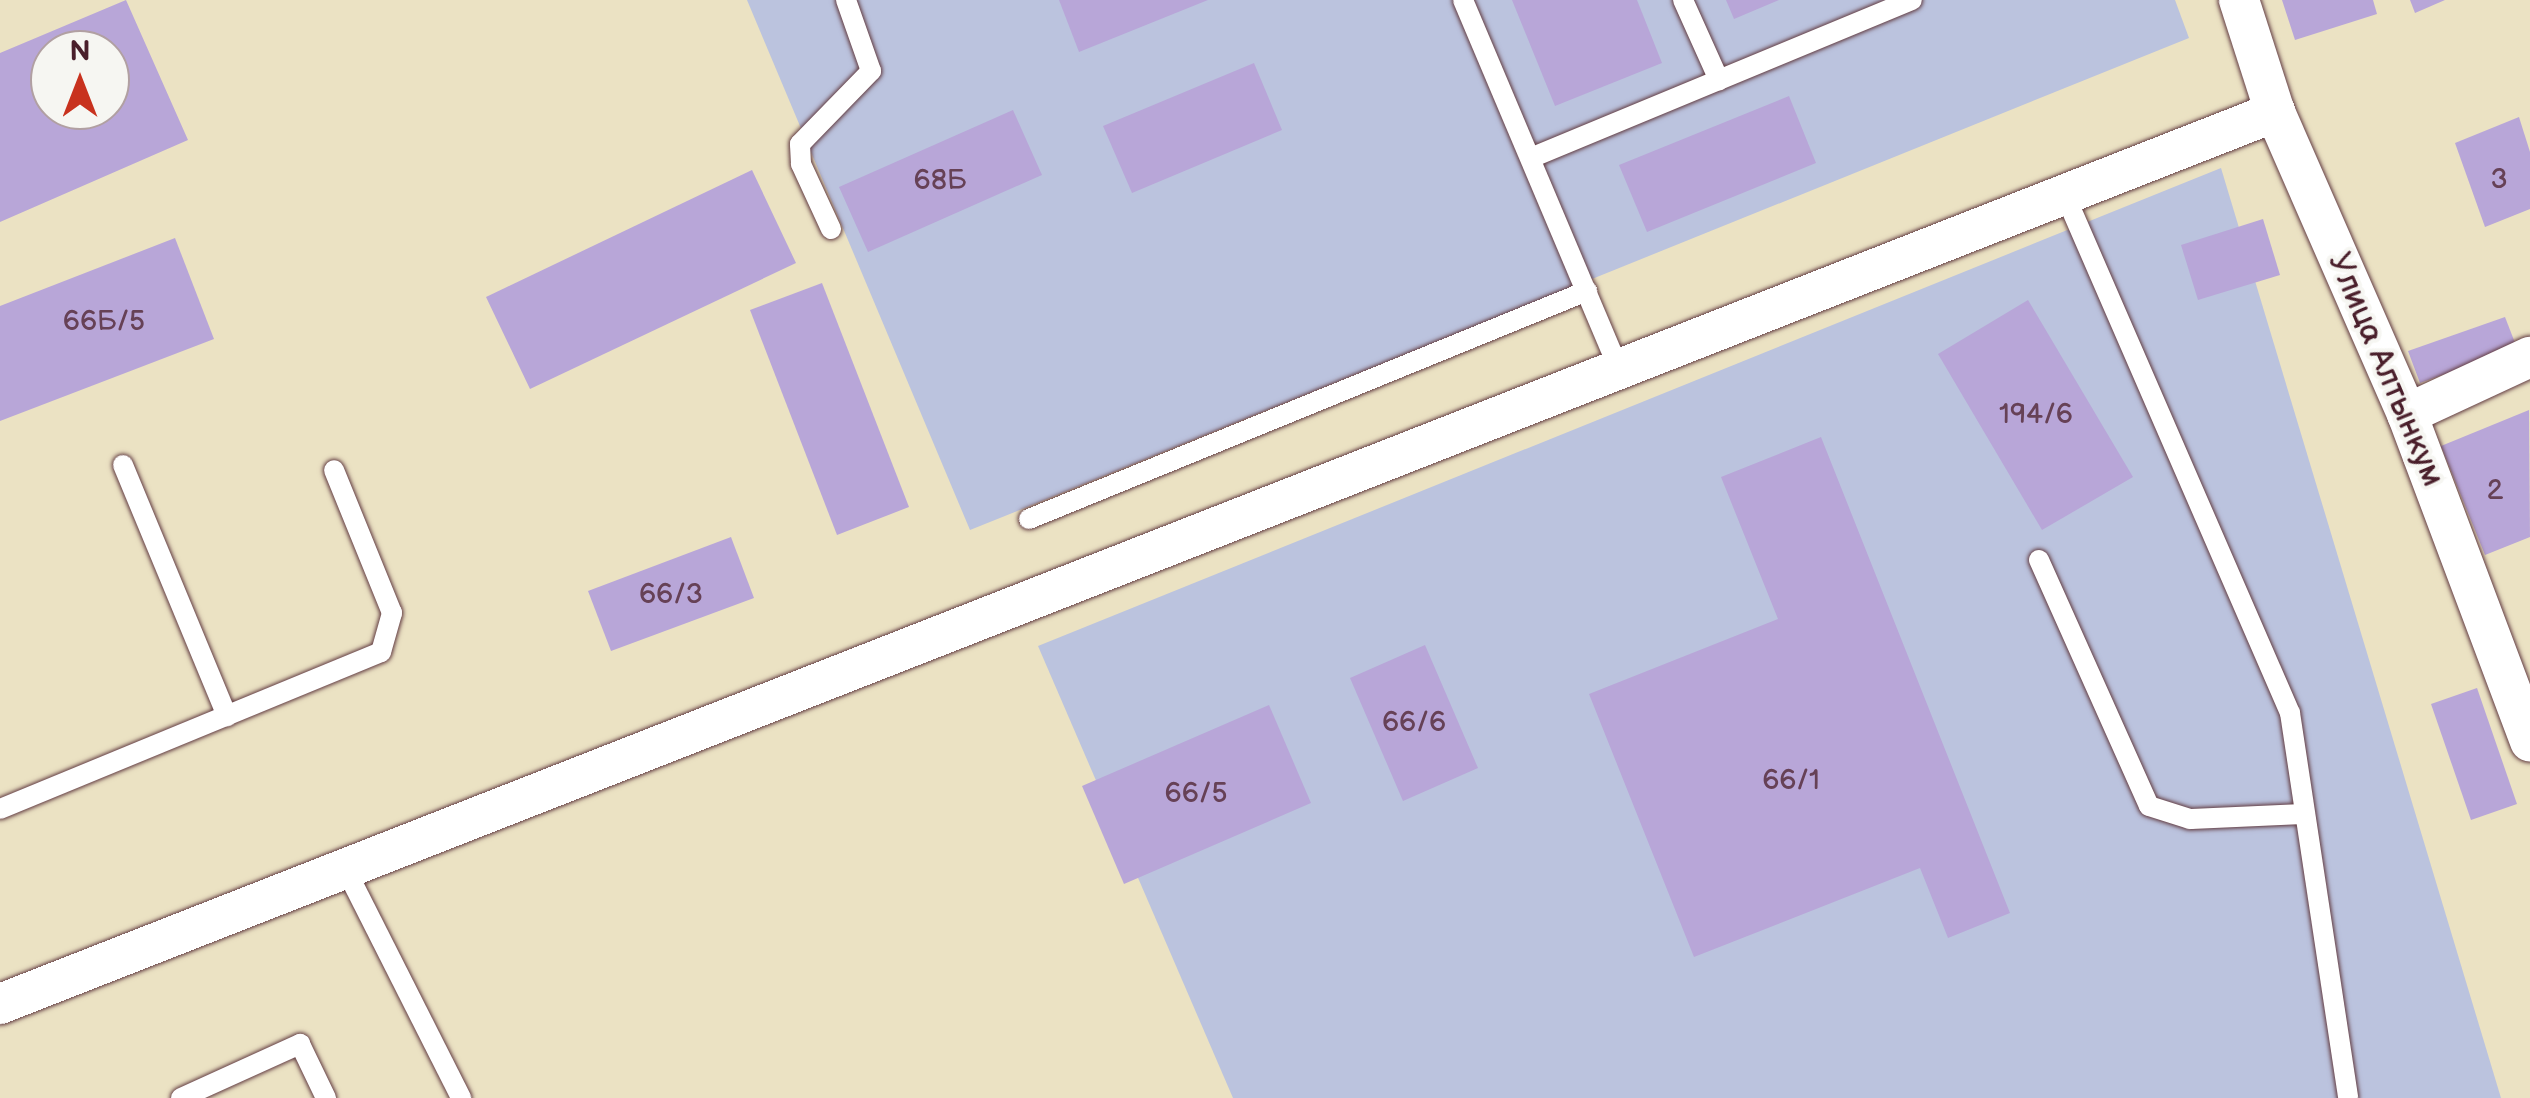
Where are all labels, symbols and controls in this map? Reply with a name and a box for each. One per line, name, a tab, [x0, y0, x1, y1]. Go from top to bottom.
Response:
north arrow	[30, 30, 130, 130]
text: N	[69, 35, 91, 68]
house number: 3	[2490, 163, 2508, 197]
house number: 68Б	[914, 164, 966, 198]
street label: Улица Алтынкум	[2319, 248, 2451, 492]
house number: 66Б/5	[63, 305, 145, 339]
house number: 194/6	[1999, 398, 2073, 432]
house number: 2	[2487, 474, 2503, 508]
house number: 66/3	[639, 578, 703, 612]
house number: 66/6	[1382, 706, 1446, 740]
house number: 66/1	[1762, 764, 1820, 798]
house number: 66/5	[1165, 777, 1227, 811]

